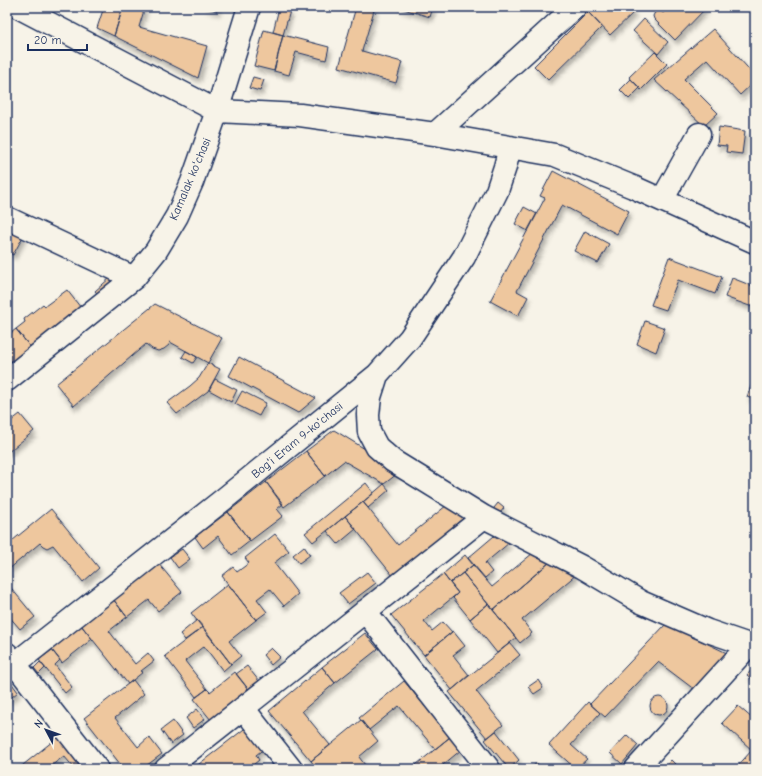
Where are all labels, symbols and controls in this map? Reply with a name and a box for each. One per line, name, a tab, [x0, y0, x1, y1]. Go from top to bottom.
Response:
scale bar	[28, 26, 87, 52]
text: 20 m	[34, 33, 62, 47]
street label: Kamalak koʻchasi	[166, 136, 214, 222]
street label: Bogʻi Eram 9-koʻchasi	[249, 399, 345, 481]
north arrow	[26, 710, 66, 750]
text: N	[32, 717, 46, 731]

